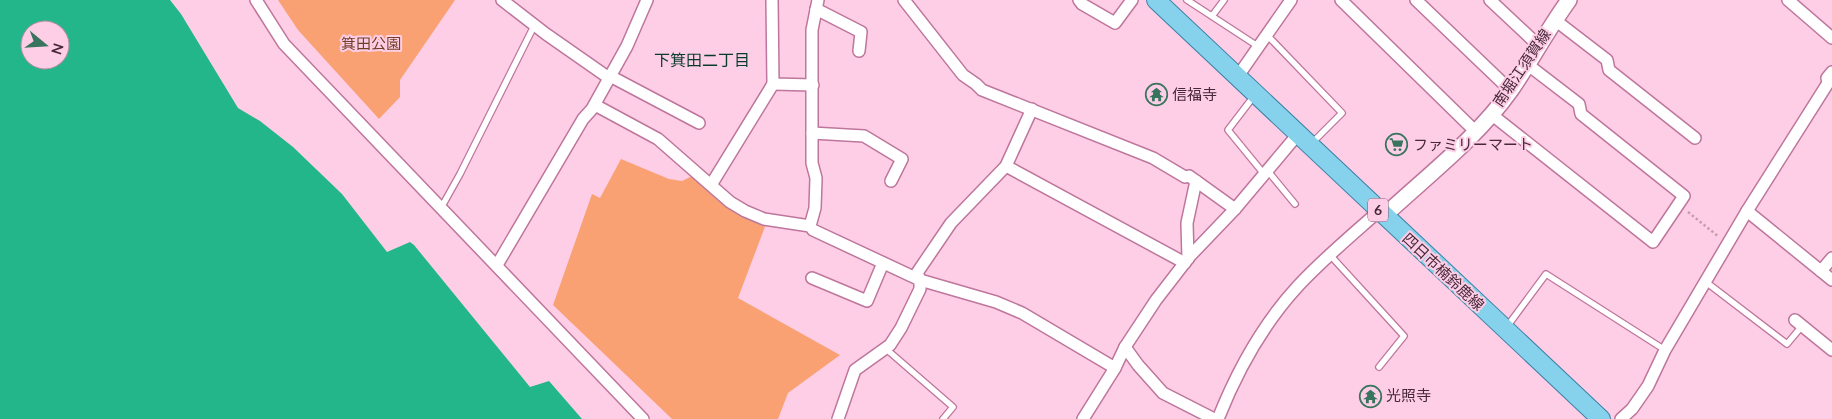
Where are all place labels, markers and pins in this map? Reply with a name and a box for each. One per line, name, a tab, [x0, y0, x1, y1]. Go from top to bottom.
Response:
temple icon: 信福寺	[1144, 83, 1168, 107]
place label: 信福寺	[1172, 85, 1217, 103]
supermarket icon: ファミリーマート	[1385, 133, 1409, 157]
place label: ファミリーマート	[1413, 135, 1533, 153]
temple icon: 光照寺	[1358, 384, 1382, 408]
place label: 光照寺	[1386, 386, 1431, 404]

